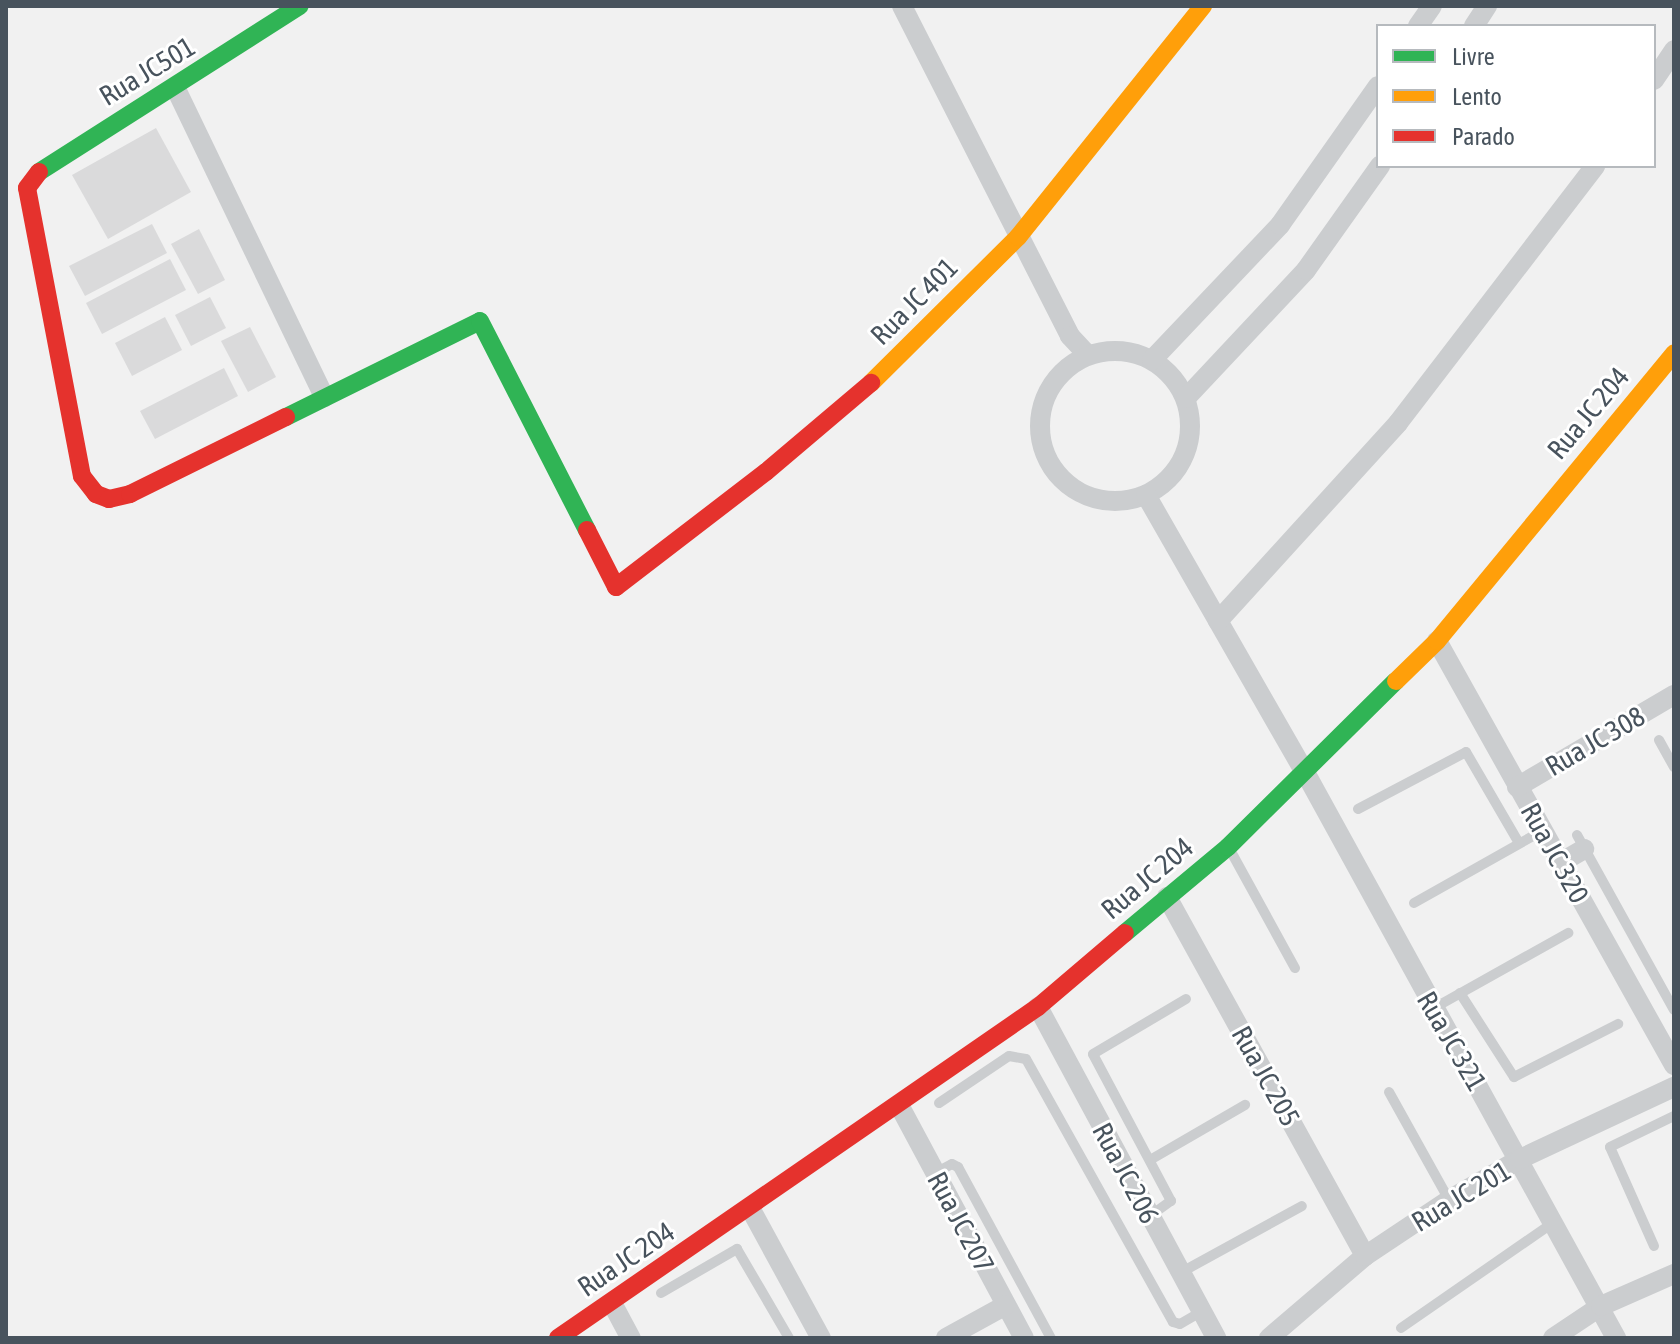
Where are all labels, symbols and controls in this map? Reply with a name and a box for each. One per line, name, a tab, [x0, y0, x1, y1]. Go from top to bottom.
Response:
legend	[1376, 24, 1656, 168]
street label: Rua JC501	[93, 29, 201, 113]
text: Livre	[1452, 43, 1495, 70]
text: Lento	[1452, 83, 1502, 110]
text: Parado	[1452, 123, 1515, 150]
street label: Rua JC 401	[863, 250, 965, 352]
street label: Rua JC 204	[1540, 360, 1636, 466]
street label: Rua JC 308	[1539, 699, 1651, 783]
street label: Rua JC 320	[1514, 797, 1596, 909]
street label: Rua JC 204	[1094, 830, 1200, 926]
street label: Rua JC 321	[1410, 985, 1494, 1097]
street label: Rua JC 205	[1225, 1020, 1307, 1132]
street label: Rua JC 206	[1086, 1117, 1166, 1229]
street label: Rua JC 201	[1406, 1153, 1516, 1239]
street label: Rua JC 207	[921, 1166, 1001, 1278]
street label: Rua JC 204	[571, 1215, 681, 1303]

